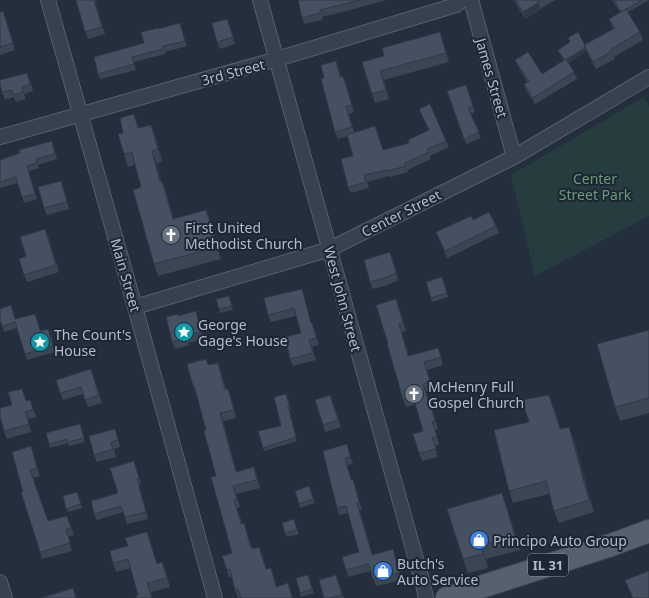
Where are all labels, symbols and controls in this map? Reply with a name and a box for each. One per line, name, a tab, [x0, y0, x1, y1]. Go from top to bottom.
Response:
street label: James Street	[471, 34, 512, 120]
street label: 3rd Street	[199, 54, 267, 90]
park label: Center Street Park	[559, 169, 632, 204]
street label: Center Street	[358, 185, 444, 241]
place label: First United Methodist Church	[185, 218, 302, 253]
church icon: First United Methodist Church	[160, 224, 182, 246]
street label: Main Street	[106, 236, 146, 314]
street label: West John Street	[320, 244, 366, 354]
place label: George Gage's House	[198, 315, 288, 350]
place icon: George Gage's House	[173, 321, 195, 343]
place label: The Count's House	[54, 325, 132, 360]
place icon: The Count's House	[29, 331, 51, 353]
place label: McHenry Full Gospel Church	[428, 377, 524, 412]
church icon: McHenry Full Gospel Church	[403, 383, 425, 405]
shop icon: Principo Auto Group	[468, 529, 490, 551]
place label: Principo Auto Group	[493, 531, 627, 550]
place label: Butch's Auto Service	[397, 554, 479, 589]
road number: IL 31	[528, 554, 568, 576]
shop icon: Butch's Auto Service	[372, 560, 394, 582]

